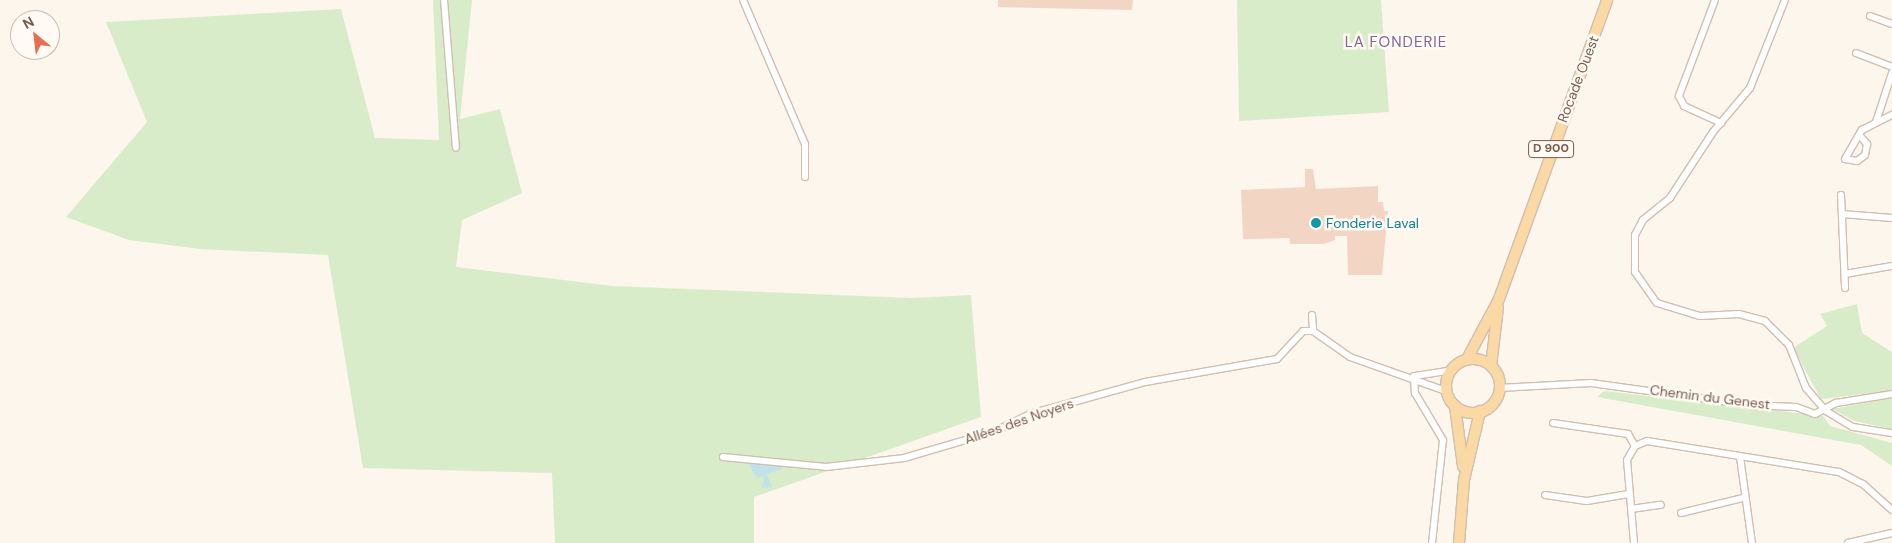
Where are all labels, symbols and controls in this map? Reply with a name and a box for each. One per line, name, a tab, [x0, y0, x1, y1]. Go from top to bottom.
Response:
north arrow	[10, 10, 60, 60]
text: N	[19, 12, 37, 33]
street label: Rocade Ouest	[1554, 33, 1602, 125]
district label: LA FONDERIE	[1343, 34, 1449, 52]
road number: D 900	[1527, 140, 1575, 158]
place label: Fonderie Laval	[1326, 215, 1419, 231]
marker: Fonderie Laval	[1310, 217, 1322, 229]
street label: Chemin du Genest	[1649, 381, 1771, 413]
street label: Allées des Noyers	[962, 394, 1076, 448]

